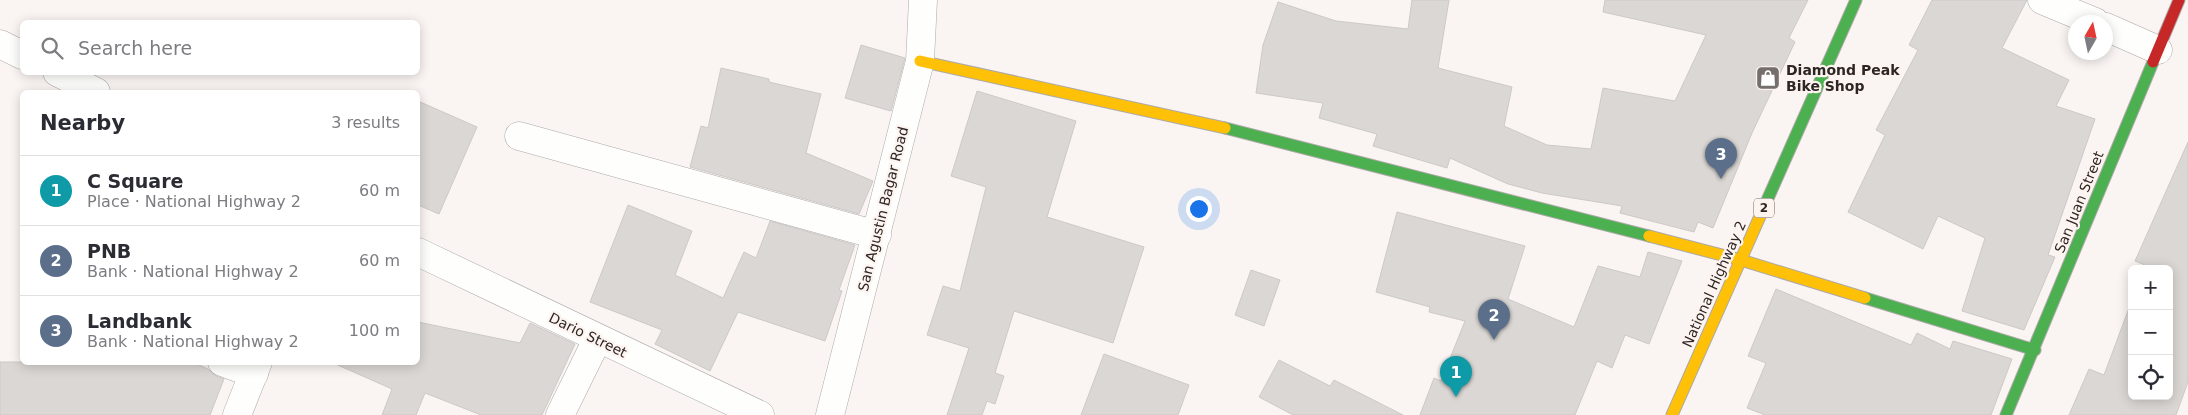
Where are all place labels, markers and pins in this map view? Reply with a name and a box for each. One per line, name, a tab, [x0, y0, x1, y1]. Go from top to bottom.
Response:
place label: Diamond Peak Bike Shop	[1786, 62, 1900, 94]
shop icon: Diamond Peak Bike Shop	[1755, 65, 1781, 91]
pin: 3	[1705, 138, 1737, 179]
pin: 2	[1478, 299, 1510, 340]
pin: 1	[1440, 356, 1472, 397]

